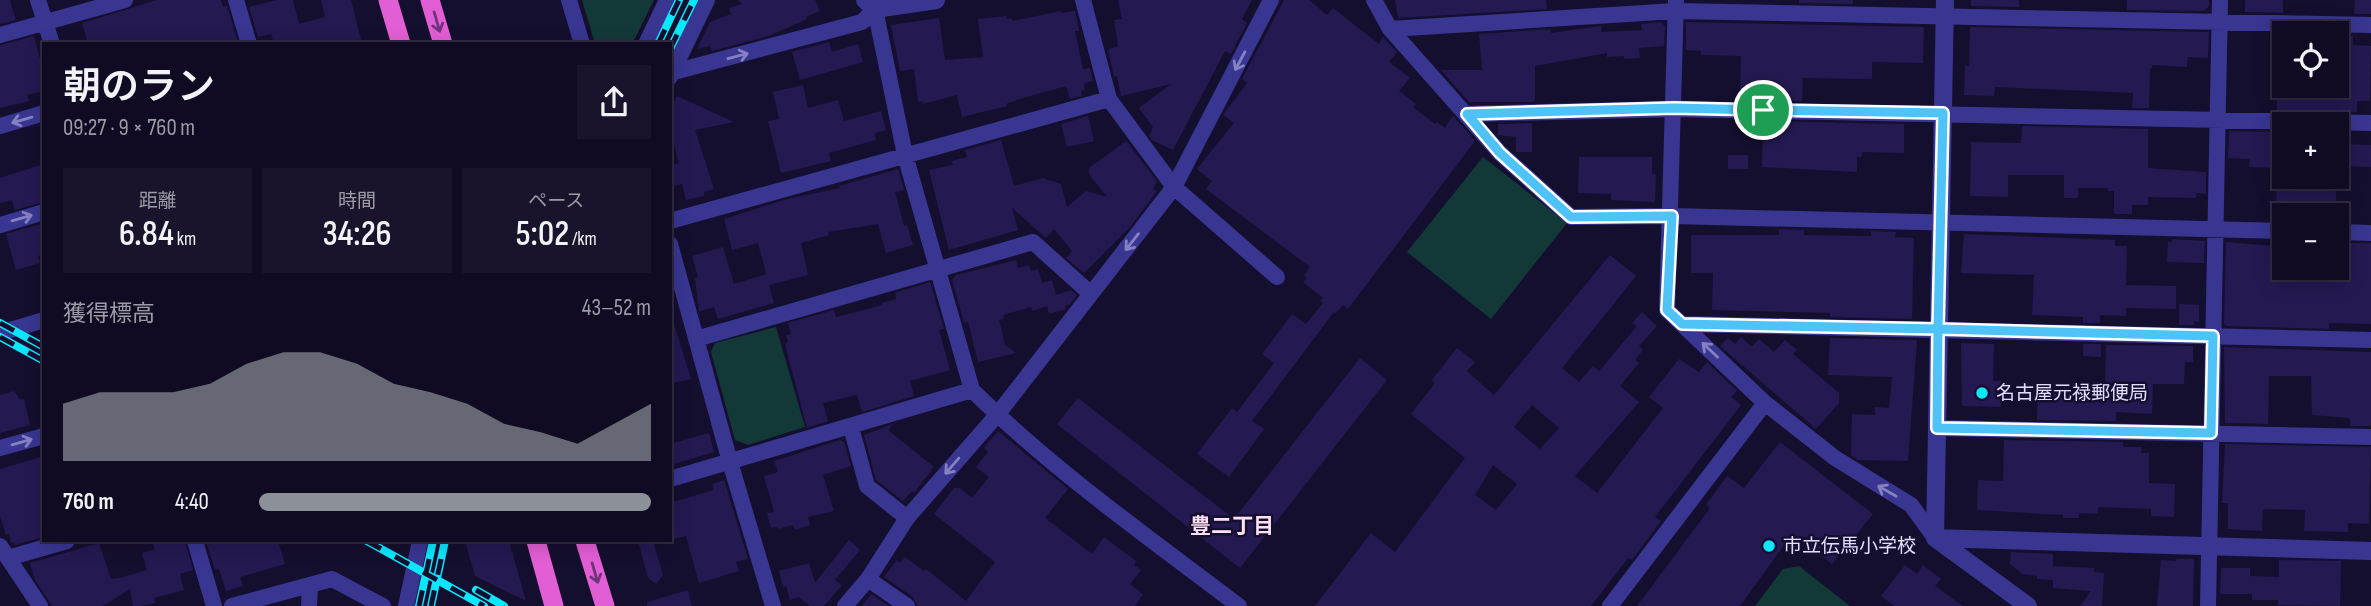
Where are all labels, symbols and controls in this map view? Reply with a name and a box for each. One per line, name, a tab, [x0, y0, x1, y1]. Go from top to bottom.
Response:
one-way arrow	[431, 11, 444, 33]
map controls	[2272, 21, 2349, 280]
button: locate	[2272, 21, 2349, 98]
one-way arrow	[727, 48, 749, 61]
one-way arrow	[1232, 50, 1246, 70]
text: 朝のラン	[63, 65, 215, 110]
button: share	[577, 65, 651, 139]
pin	[1733, 80, 1793, 140]
icon: arrive	[1744, 91, 1782, 129]
button: +	[2272, 112, 2349, 189]
one-way arrow	[11, 114, 33, 127]
text: 09:27 · 9 × 760 m	[63, 114, 195, 142]
text: 距離	[139, 190, 177, 213]
text: 時間	[338, 190, 376, 213]
text: ペース	[528, 190, 584, 213]
button: −	[2272, 203, 2349, 280]
one-way arrow	[11, 211, 33, 224]
text: 6.84	[119, 213, 174, 256]
text: 34:26	[322, 213, 392, 256]
text: 5:02	[516, 213, 569, 256]
text: km	[174, 228, 196, 251]
text: /km	[569, 228, 597, 251]
one-way arrow	[1125, 232, 1140, 251]
text: 43–52 m	[582, 294, 651, 322]
text: 獲得標高	[63, 300, 155, 328]
one-way arrow	[1702, 342, 1719, 359]
place label: 名古屋元禄郵便局	[1996, 382, 2148, 405]
marker: 名古屋元禄郵便局	[1974, 385, 1990, 401]
one-way arrow	[11, 435, 33, 448]
one-way arrow	[944, 457, 960, 475]
one-way arrow	[1878, 484, 1898, 498]
text: 760 m	[63, 488, 114, 516]
text: 4:40	[175, 488, 209, 516]
district label: 豊二丁目	[1190, 514, 1274, 539]
place label: 市立伝馬小学校	[1783, 535, 1916, 558]
marker: 市立伝馬小学校	[1761, 538, 1777, 554]
one-way arrow	[589, 562, 602, 584]

